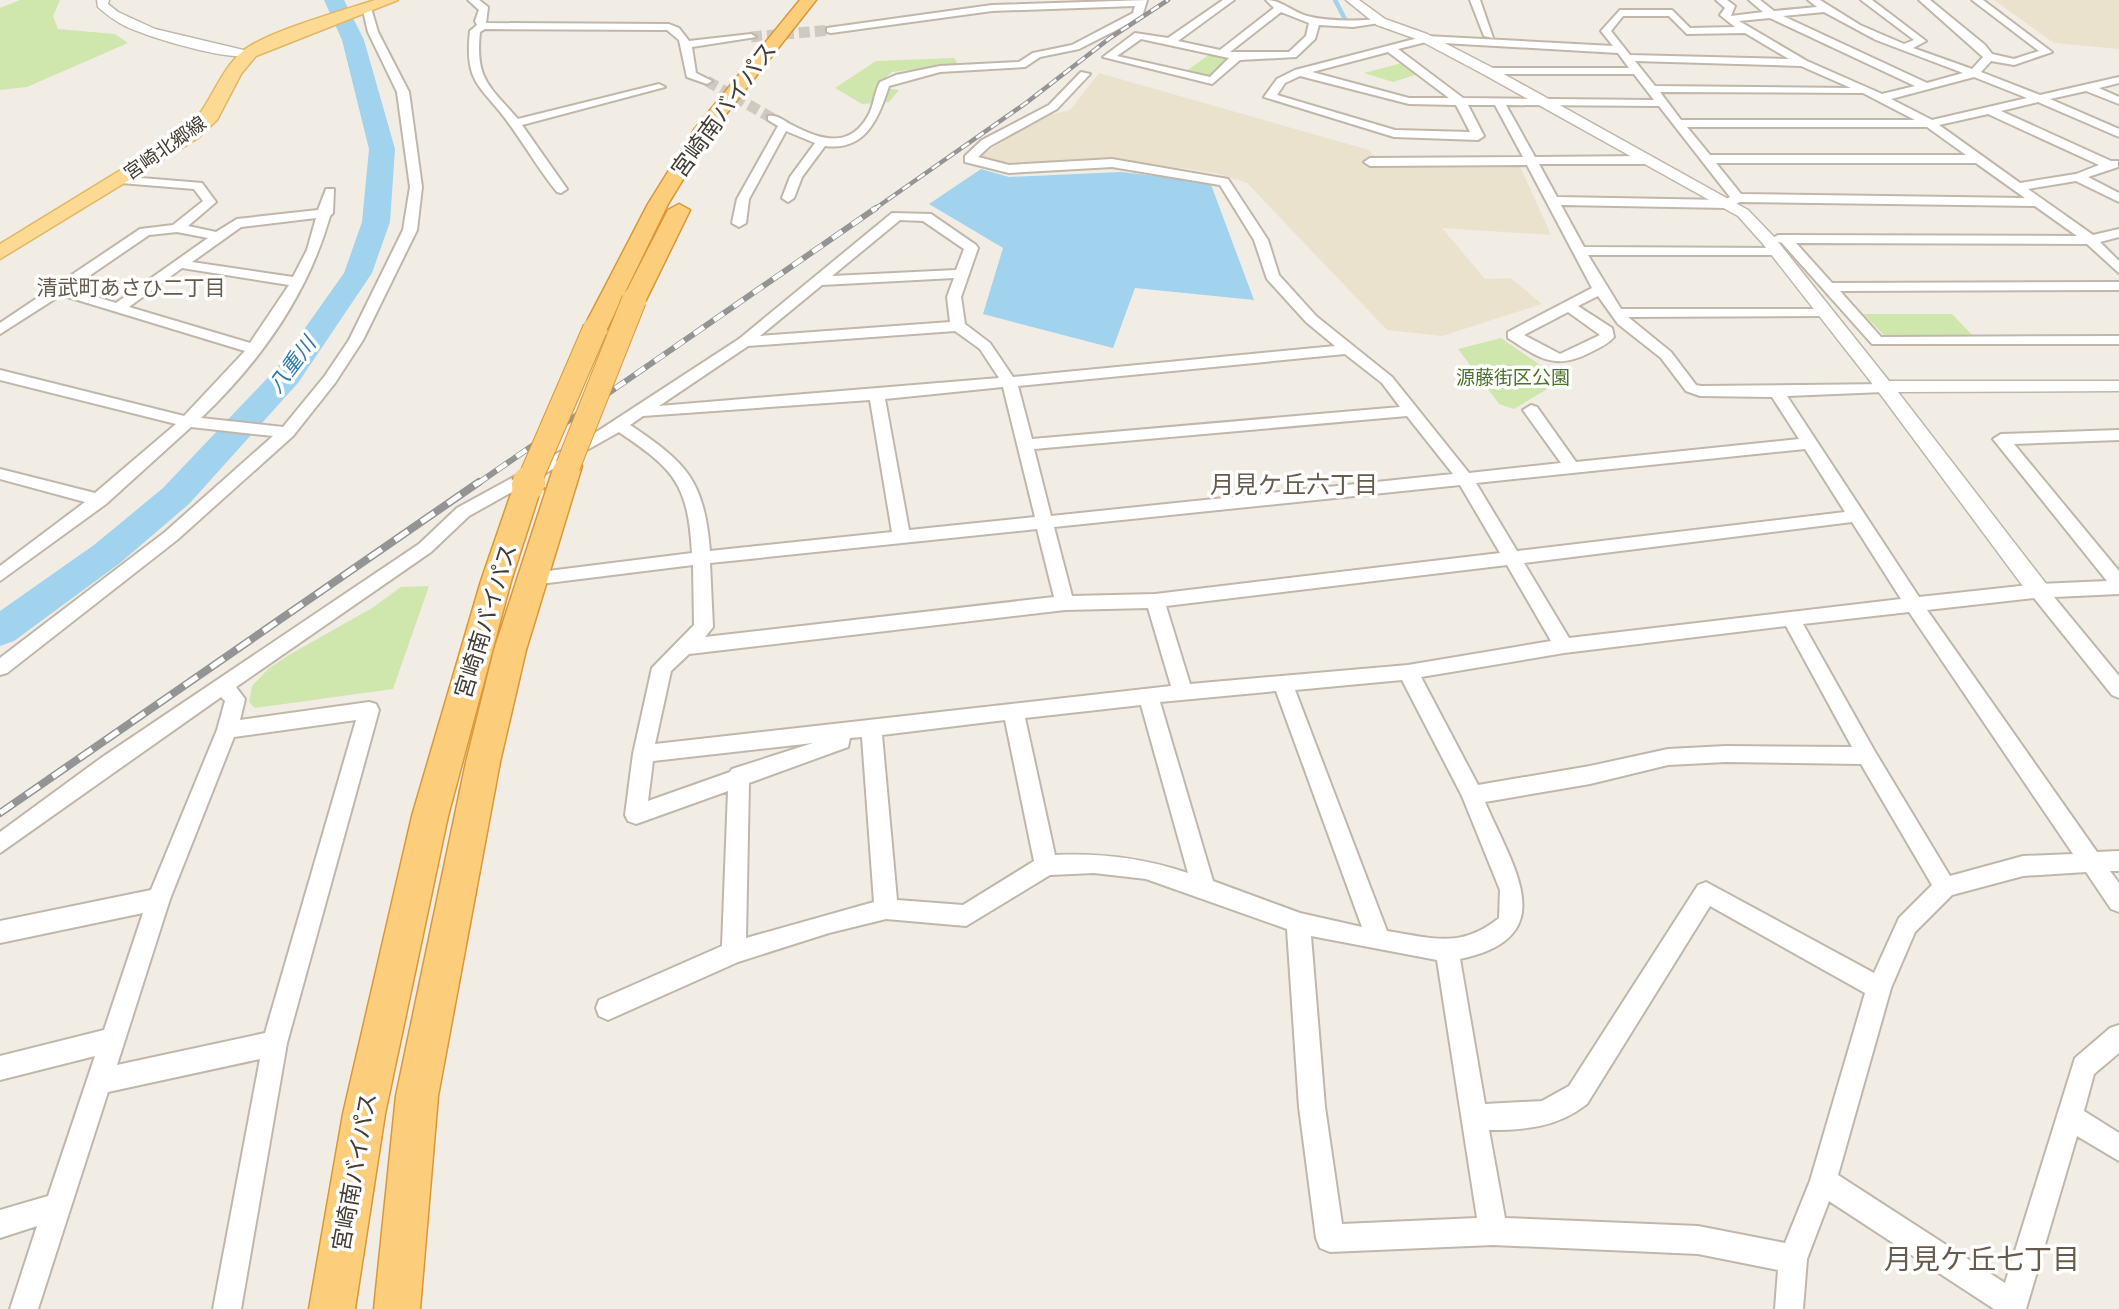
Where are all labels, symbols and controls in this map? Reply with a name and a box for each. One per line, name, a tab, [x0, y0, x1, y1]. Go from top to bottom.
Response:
street label: 宮崎南バイパス	[666, 37, 782, 183]
street label: 宮崎北郷線	[119, 111, 211, 185]
district label: 清武町あさひ二丁目	[37, 276, 226, 300]
water label: 八重川	[263, 331, 322, 397]
park label: 源藤街区公園	[1456, 366, 1570, 389]
district label: 月見ケ丘六丁目	[1210, 471, 1378, 499]
street label: 宮崎南バイパス	[450, 540, 522, 702]
street label: 宮崎南バイパス	[328, 1091, 382, 1253]
district label: 月見ケ丘七丁目	[1884, 1243, 2080, 1276]

